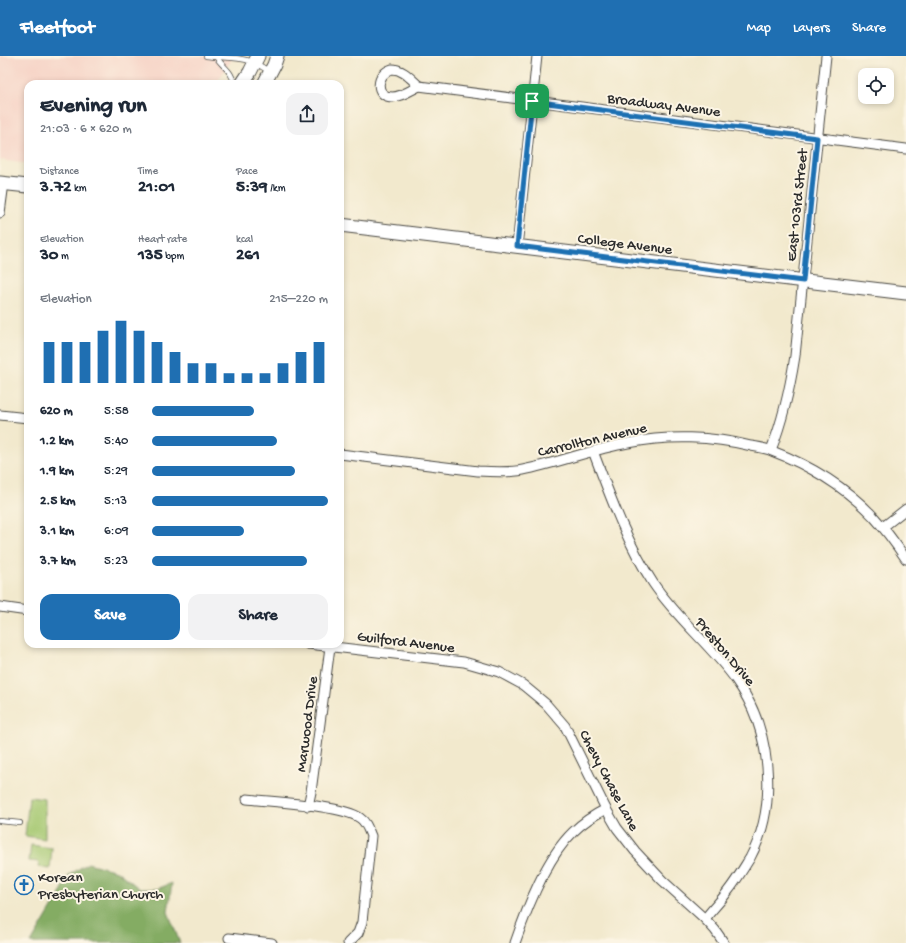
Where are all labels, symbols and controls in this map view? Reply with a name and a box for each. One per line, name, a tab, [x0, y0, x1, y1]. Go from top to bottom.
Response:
text: Fleetfoot	[20, 17, 95, 40]
text: Map	[747, 20, 771, 37]
text: Layers	[793, 20, 830, 37]
text: Share	[852, 20, 886, 37]
map controls	[858, 68, 894, 104]
button: locate	[858, 68, 894, 104]
pin	[515, 84, 549, 118]
icon: arrive	[521, 90, 543, 112]
street label: Broadway Avenue	[605, 90, 722, 122]
button: share	[286, 93, 328, 135]
text: Evening run	[40, 94, 147, 120]
text: 21:03 · 6 × 620 m	[40, 122, 132, 137]
street label: East 103rd Street	[783, 146, 813, 262]
text: Distance	[40, 166, 79, 178]
text: Time	[138, 166, 158, 178]
text: Pace	[236, 166, 258, 178]
text: 3.72	[40, 178, 71, 198]
text: 21:01	[138, 178, 175, 198]
text: 5:39	[236, 178, 268, 198]
text: km	[71, 183, 87, 195]
text: /km	[268, 183, 286, 195]
street label: College Avenue	[576, 230, 673, 260]
text: Elevation	[40, 234, 84, 246]
text: Heart rate	[138, 234, 187, 246]
text: kcal	[236, 234, 253, 246]
text: 30	[40, 246, 58, 266]
text: 135	[138, 246, 163, 266]
text: 261	[236, 246, 260, 266]
text: m	[58, 251, 69, 263]
text: bpm	[163, 251, 184, 263]
text: Elevation	[40, 292, 92, 307]
text: 215–220 m	[269, 292, 328, 307]
text: 620 m	[40, 404, 73, 419]
text: 5:58	[104, 404, 129, 419]
street label: Carrollton Avenue	[536, 420, 649, 462]
text: 1.2 km	[40, 434, 74, 449]
text: 5:40	[104, 434, 128, 449]
text: 1.9 km	[40, 464, 74, 479]
text: 5:29	[104, 464, 128, 479]
text: 2.5 km	[40, 494, 75, 509]
text: 5:13	[104, 494, 127, 509]
text: 3.1 km	[40, 524, 74, 539]
text: 6:09	[104, 524, 129, 539]
text: 3.7 km	[40, 554, 76, 569]
text: 5:23	[104, 554, 128, 569]
button: Save	[40, 594, 180, 640]
button: Share	[188, 594, 328, 640]
street label: Preston Drive	[690, 614, 759, 690]
street label: Guilford Avenue	[356, 628, 456, 658]
street label: Marwood Drive	[293, 675, 323, 773]
street label: Chevy Chase Lane	[574, 727, 642, 835]
place label: Korean Presbyterian Church	[37, 869, 163, 904]
church icon: Korean Presbyterian Church	[13, 874, 35, 896]

